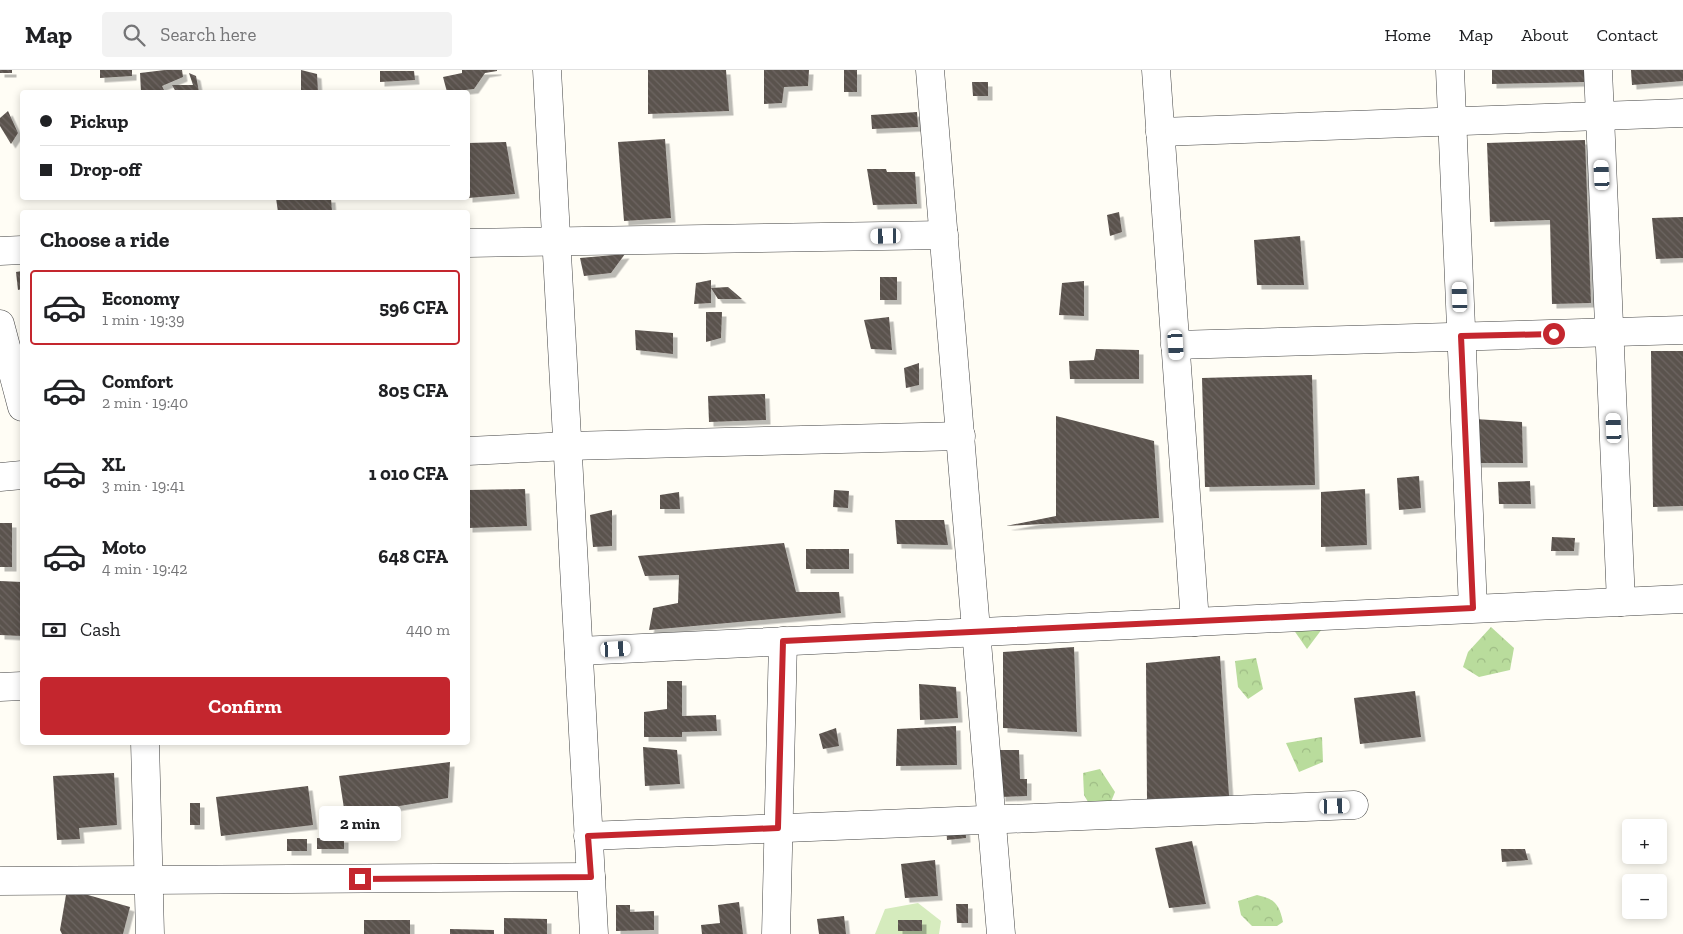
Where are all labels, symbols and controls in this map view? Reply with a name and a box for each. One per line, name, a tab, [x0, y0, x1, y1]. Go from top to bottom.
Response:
search box	[102, 12, 452, 57]
text: Map	[25, 20, 72, 49]
icon: search	[120, 21, 148, 49]
text: Search here	[160, 23, 257, 46]
text: Home	[1384, 24, 1431, 46]
text: Map	[1459, 24, 1493, 46]
text: About	[1521, 24, 1568, 46]
text: Contact	[1596, 24, 1658, 46]
text: Pickup	[70, 110, 128, 133]
text: Drop-off	[70, 158, 141, 181]
car	[1593, 160, 1610, 190]
text: Choose a ride	[40, 226, 170, 253]
car	[870, 228, 901, 244]
car	[1451, 282, 1468, 312]
icon: car	[42, 285, 87, 330]
text: Economy	[102, 287, 180, 310]
text: 596 CFA	[379, 296, 448, 319]
text: 1 min · 19:39	[102, 310, 185, 329]
route start	[1543, 323, 1565, 345]
car	[1167, 330, 1184, 360]
icon: car	[42, 368, 87, 413]
text: Comfort	[102, 370, 173, 393]
text: 805 CFA	[378, 379, 448, 402]
text: 2 min · 19:40	[102, 393, 188, 412]
car	[1605, 413, 1622, 443]
icon: car	[42, 451, 87, 496]
text: XL	[102, 453, 125, 476]
text: 1 010 CFA	[369, 462, 448, 485]
text: 3 min · 19:41	[102, 476, 185, 495]
icon: car	[42, 534, 87, 579]
text: Moto	[102, 536, 146, 559]
text: 648 CFA	[378, 545, 448, 568]
text: 4 min · 19:42	[102, 559, 188, 578]
icon: cash	[40, 616, 68, 644]
text: Cash	[80, 618, 120, 641]
text: 440 m	[406, 620, 450, 639]
car	[600, 641, 631, 657]
button: Confirm	[40, 677, 450, 735]
car	[1319, 798, 1350, 814]
callout: 2 min	[319, 806, 401, 842]
text: 2 min	[340, 814, 380, 833]
map controls	[1622, 819, 1667, 919]
button: +	[1622, 819, 1667, 864]
route end	[349, 868, 371, 890]
button: −	[1622, 874, 1667, 919]

